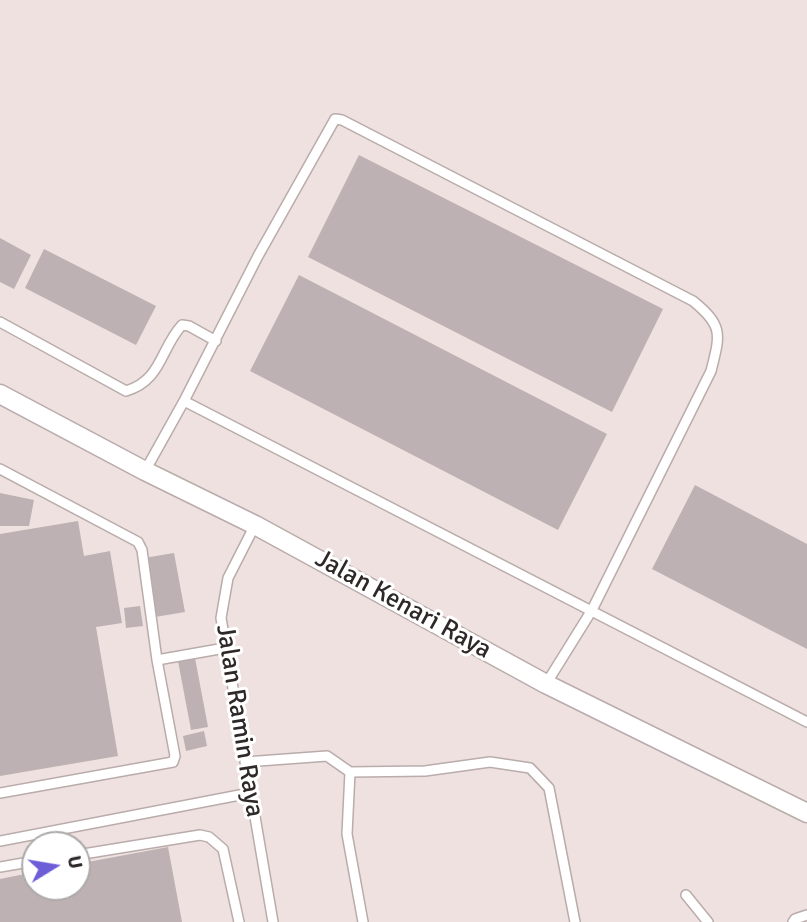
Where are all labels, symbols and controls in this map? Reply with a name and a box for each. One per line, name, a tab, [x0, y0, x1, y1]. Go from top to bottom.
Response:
street label: Jalan Kenari Raya	[310, 544, 496, 666]
street label: Jalan Ramin Raya	[208, 623, 270, 819]
north arrow	[21, 831, 91, 901]
text: U	[62, 854, 88, 871]

